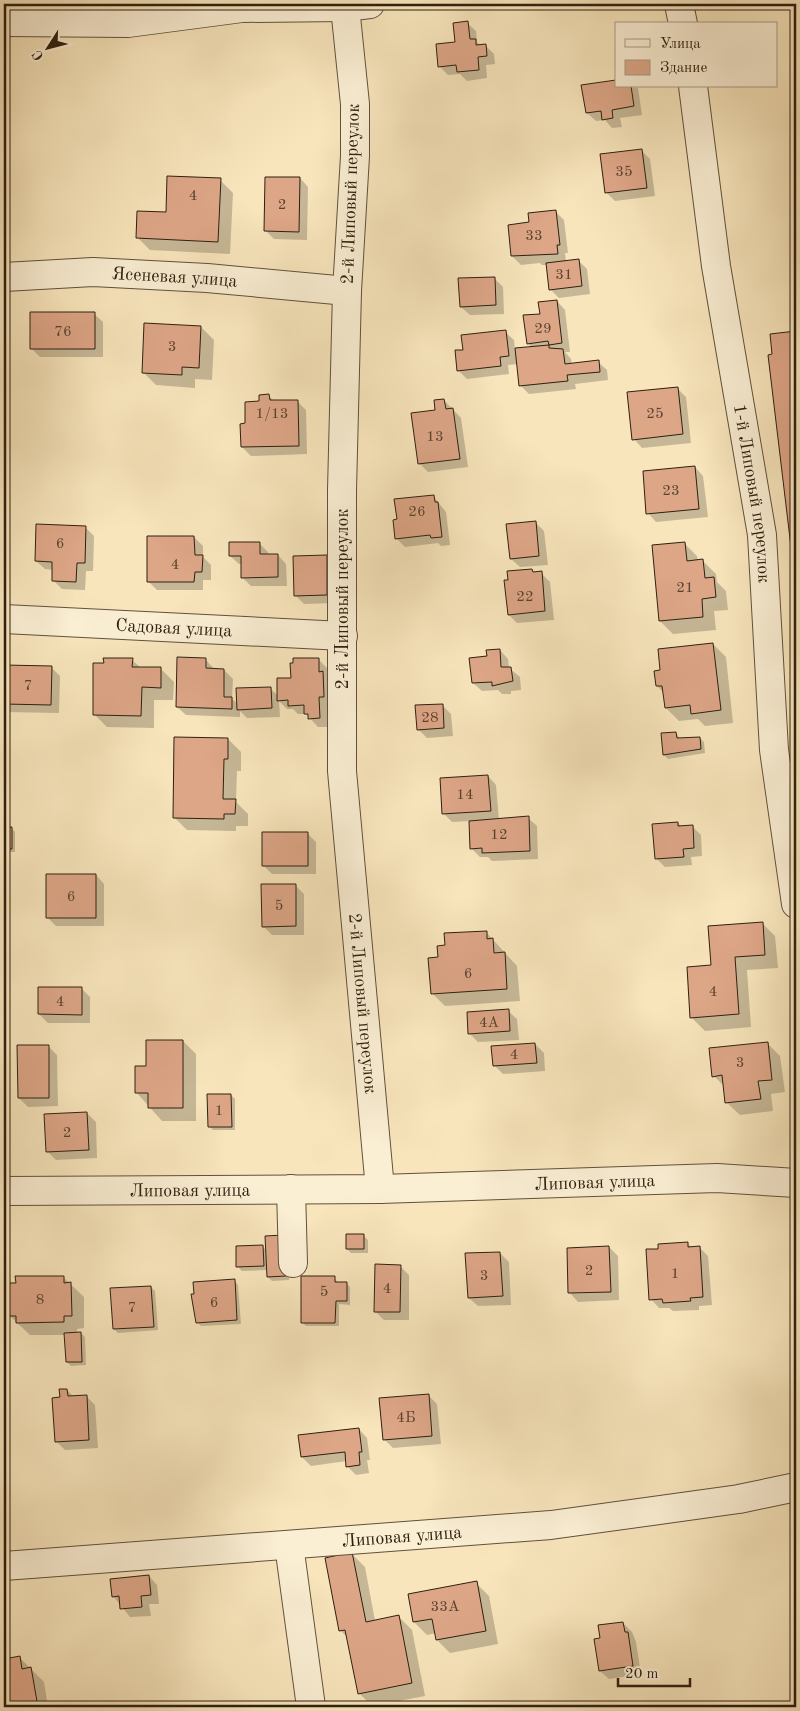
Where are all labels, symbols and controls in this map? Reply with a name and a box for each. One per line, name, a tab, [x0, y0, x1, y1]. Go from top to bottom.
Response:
north arrow	[22, 22, 72, 72]
legend	[615, 22, 778, 88]
text: Улица	[660, 37, 701, 52]
text: С	[30, 47, 47, 63]
text: Здание	[660, 61, 707, 76]
street label: 2-й Липовый переулок	[339, 103, 363, 285]
house number: 35	[615, 165, 633, 180]
house number: 4	[189, 189, 197, 204]
house number: 2	[278, 198, 286, 213]
house number: 33	[525, 229, 543, 244]
street label: Ясеневая улица	[111, 265, 238, 291]
house number: 31	[555, 268, 573, 283]
house number: 29	[534, 322, 552, 337]
house number: 76	[54, 325, 72, 340]
house number: 3	[168, 340, 176, 355]
street label: 1-й Липовый переулок	[730, 403, 773, 584]
house number: 1/13	[256, 407, 288, 422]
house number: 25	[646, 407, 664, 422]
house number: 13	[426, 430, 444, 445]
house number: 23	[662, 484, 680, 499]
house number: 26	[408, 505, 426, 520]
street label: 2-й Липовый переулок	[334, 509, 352, 689]
house number: 6	[56, 537, 64, 552]
house number: 4	[171, 558, 179, 573]
house number: 21	[676, 581, 694, 596]
house number: 22	[516, 590, 534, 605]
street label: Садовая улица	[115, 617, 233, 640]
house number: 7	[24, 679, 32, 694]
house number: 28	[421, 711, 439, 726]
house number: 14	[456, 788, 474, 803]
house number: 12	[490, 828, 508, 843]
house number: 6	[67, 890, 75, 905]
house number: 5	[275, 899, 283, 914]
street label: 2-й Липовый переулок	[345, 912, 379, 1094]
house number: 6	[464, 967, 472, 982]
house number: 4	[709, 985, 717, 1000]
house number: 4	[56, 995, 64, 1010]
house number: 4А	[479, 1016, 500, 1031]
house number: 4	[510, 1048, 518, 1063]
house number: 3	[736, 1056, 744, 1071]
house number: 1	[215, 1104, 223, 1119]
house number: 2	[63, 1126, 71, 1141]
street label: Липовая улица	[534, 1172, 656, 1194]
street label: Липовая улица	[130, 1182, 250, 1200]
house number: 2	[585, 1264, 593, 1279]
house number: 1	[671, 1267, 679, 1282]
house number: 3	[480, 1269, 488, 1284]
house number: 4	[383, 1282, 391, 1297]
house number: 5	[320, 1285, 328, 1300]
house number: 8	[36, 1293, 44, 1308]
house number: 6	[210, 1296, 218, 1311]
house number: 7	[128, 1301, 136, 1316]
house number: 4Б	[396, 1411, 416, 1426]
street label: Липовая улица	[341, 1524, 463, 1551]
house number: 33А	[431, 1600, 460, 1615]
scale bar	[618, 1656, 690, 1688]
text: 20 m	[625, 1667, 659, 1682]

